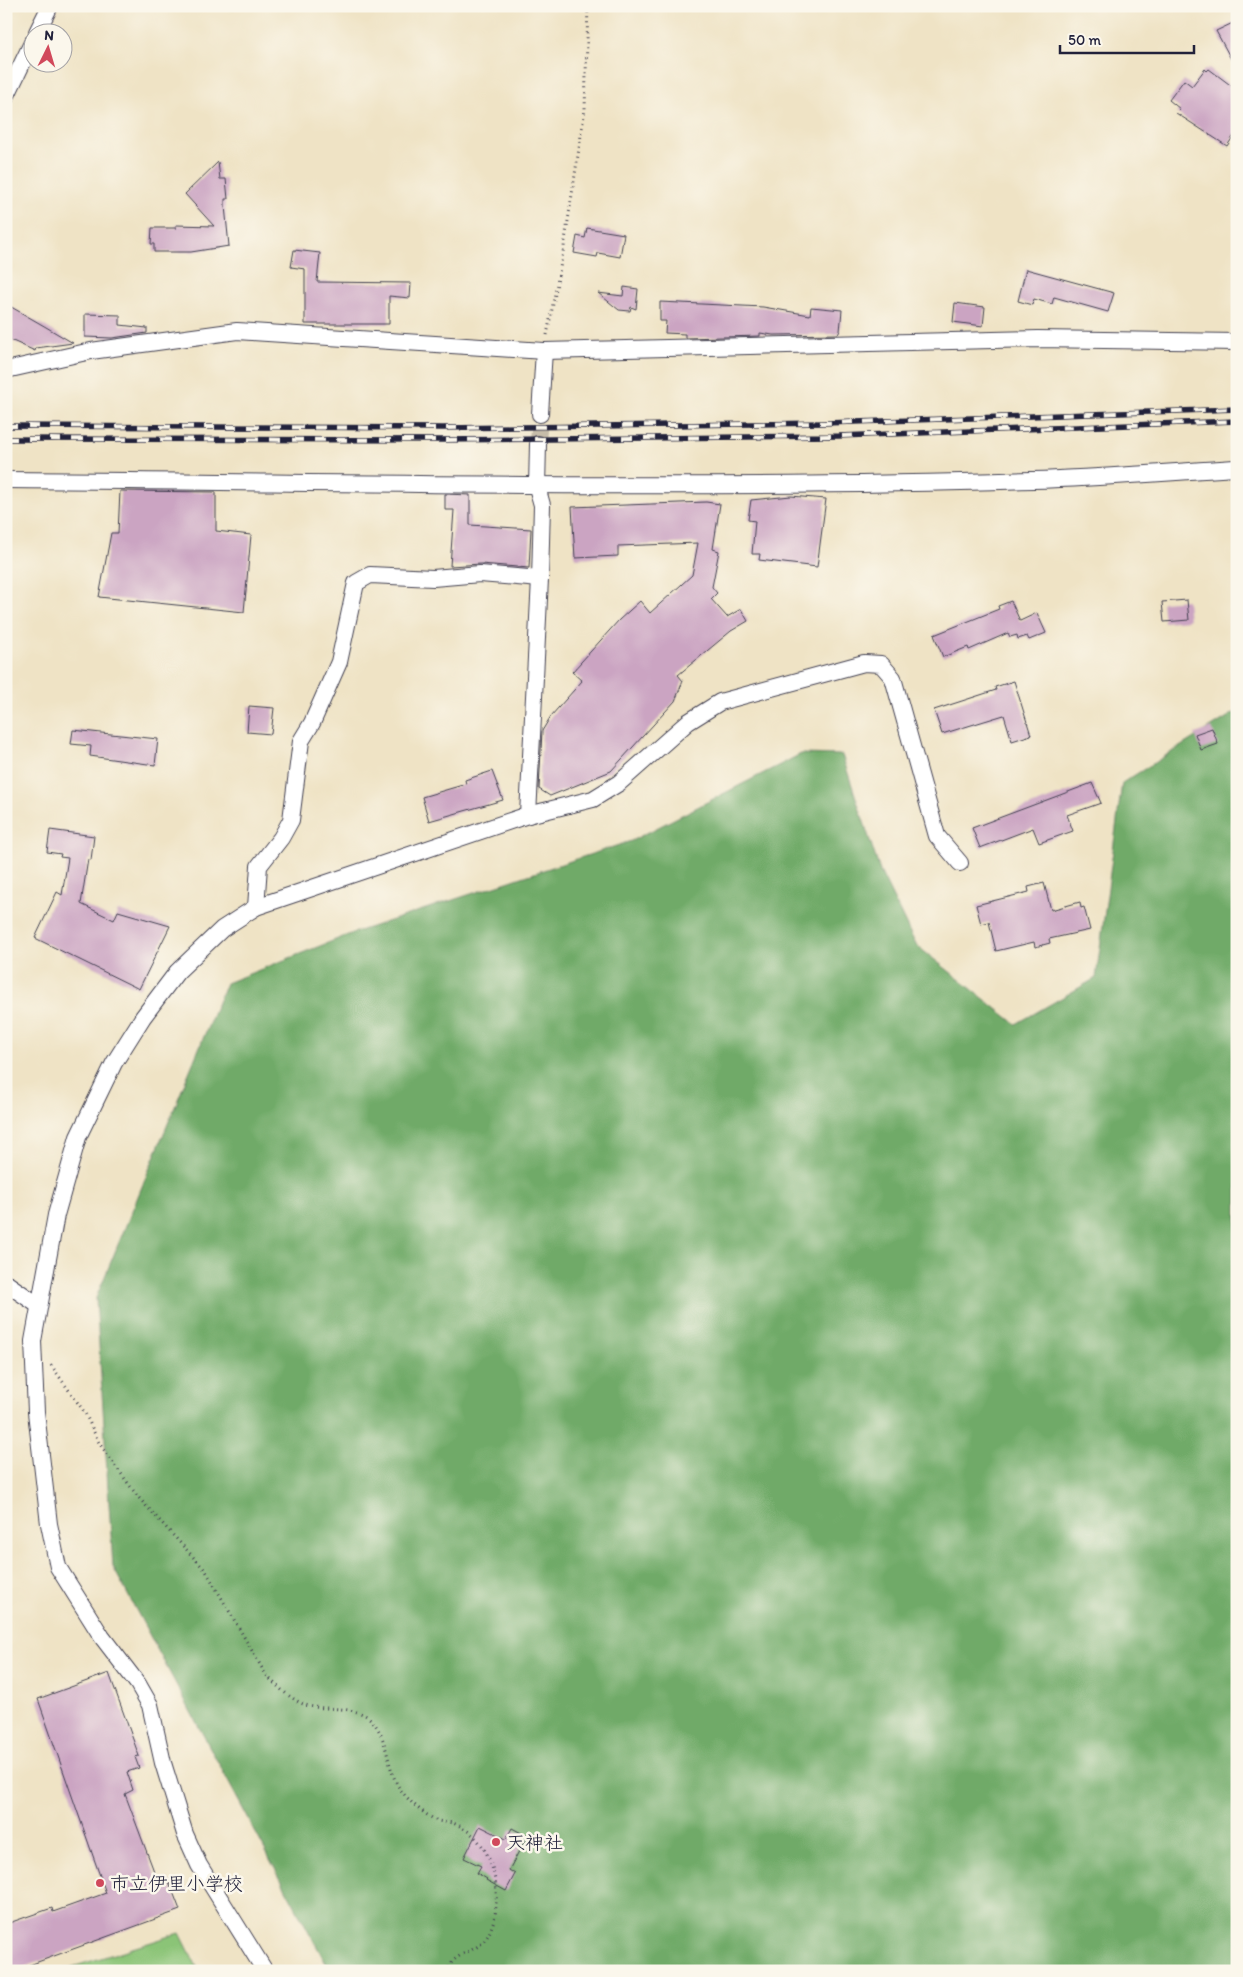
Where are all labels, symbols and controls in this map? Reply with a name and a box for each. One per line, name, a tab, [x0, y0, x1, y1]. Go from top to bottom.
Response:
north arrow	[22, 22, 72, 72]
scale bar	[1060, 22, 1194, 54]
text: N	[44, 27, 55, 44]
text: 50 m	[1068, 31, 1101, 49]
place label: 天神社	[506, 1831, 563, 1854]
marker: 天神社	[490, 1836, 502, 1848]
place label: 市立伊里小学校	[110, 1872, 243, 1895]
marker: 市立伊里小学校	[94, 1877, 106, 1889]

